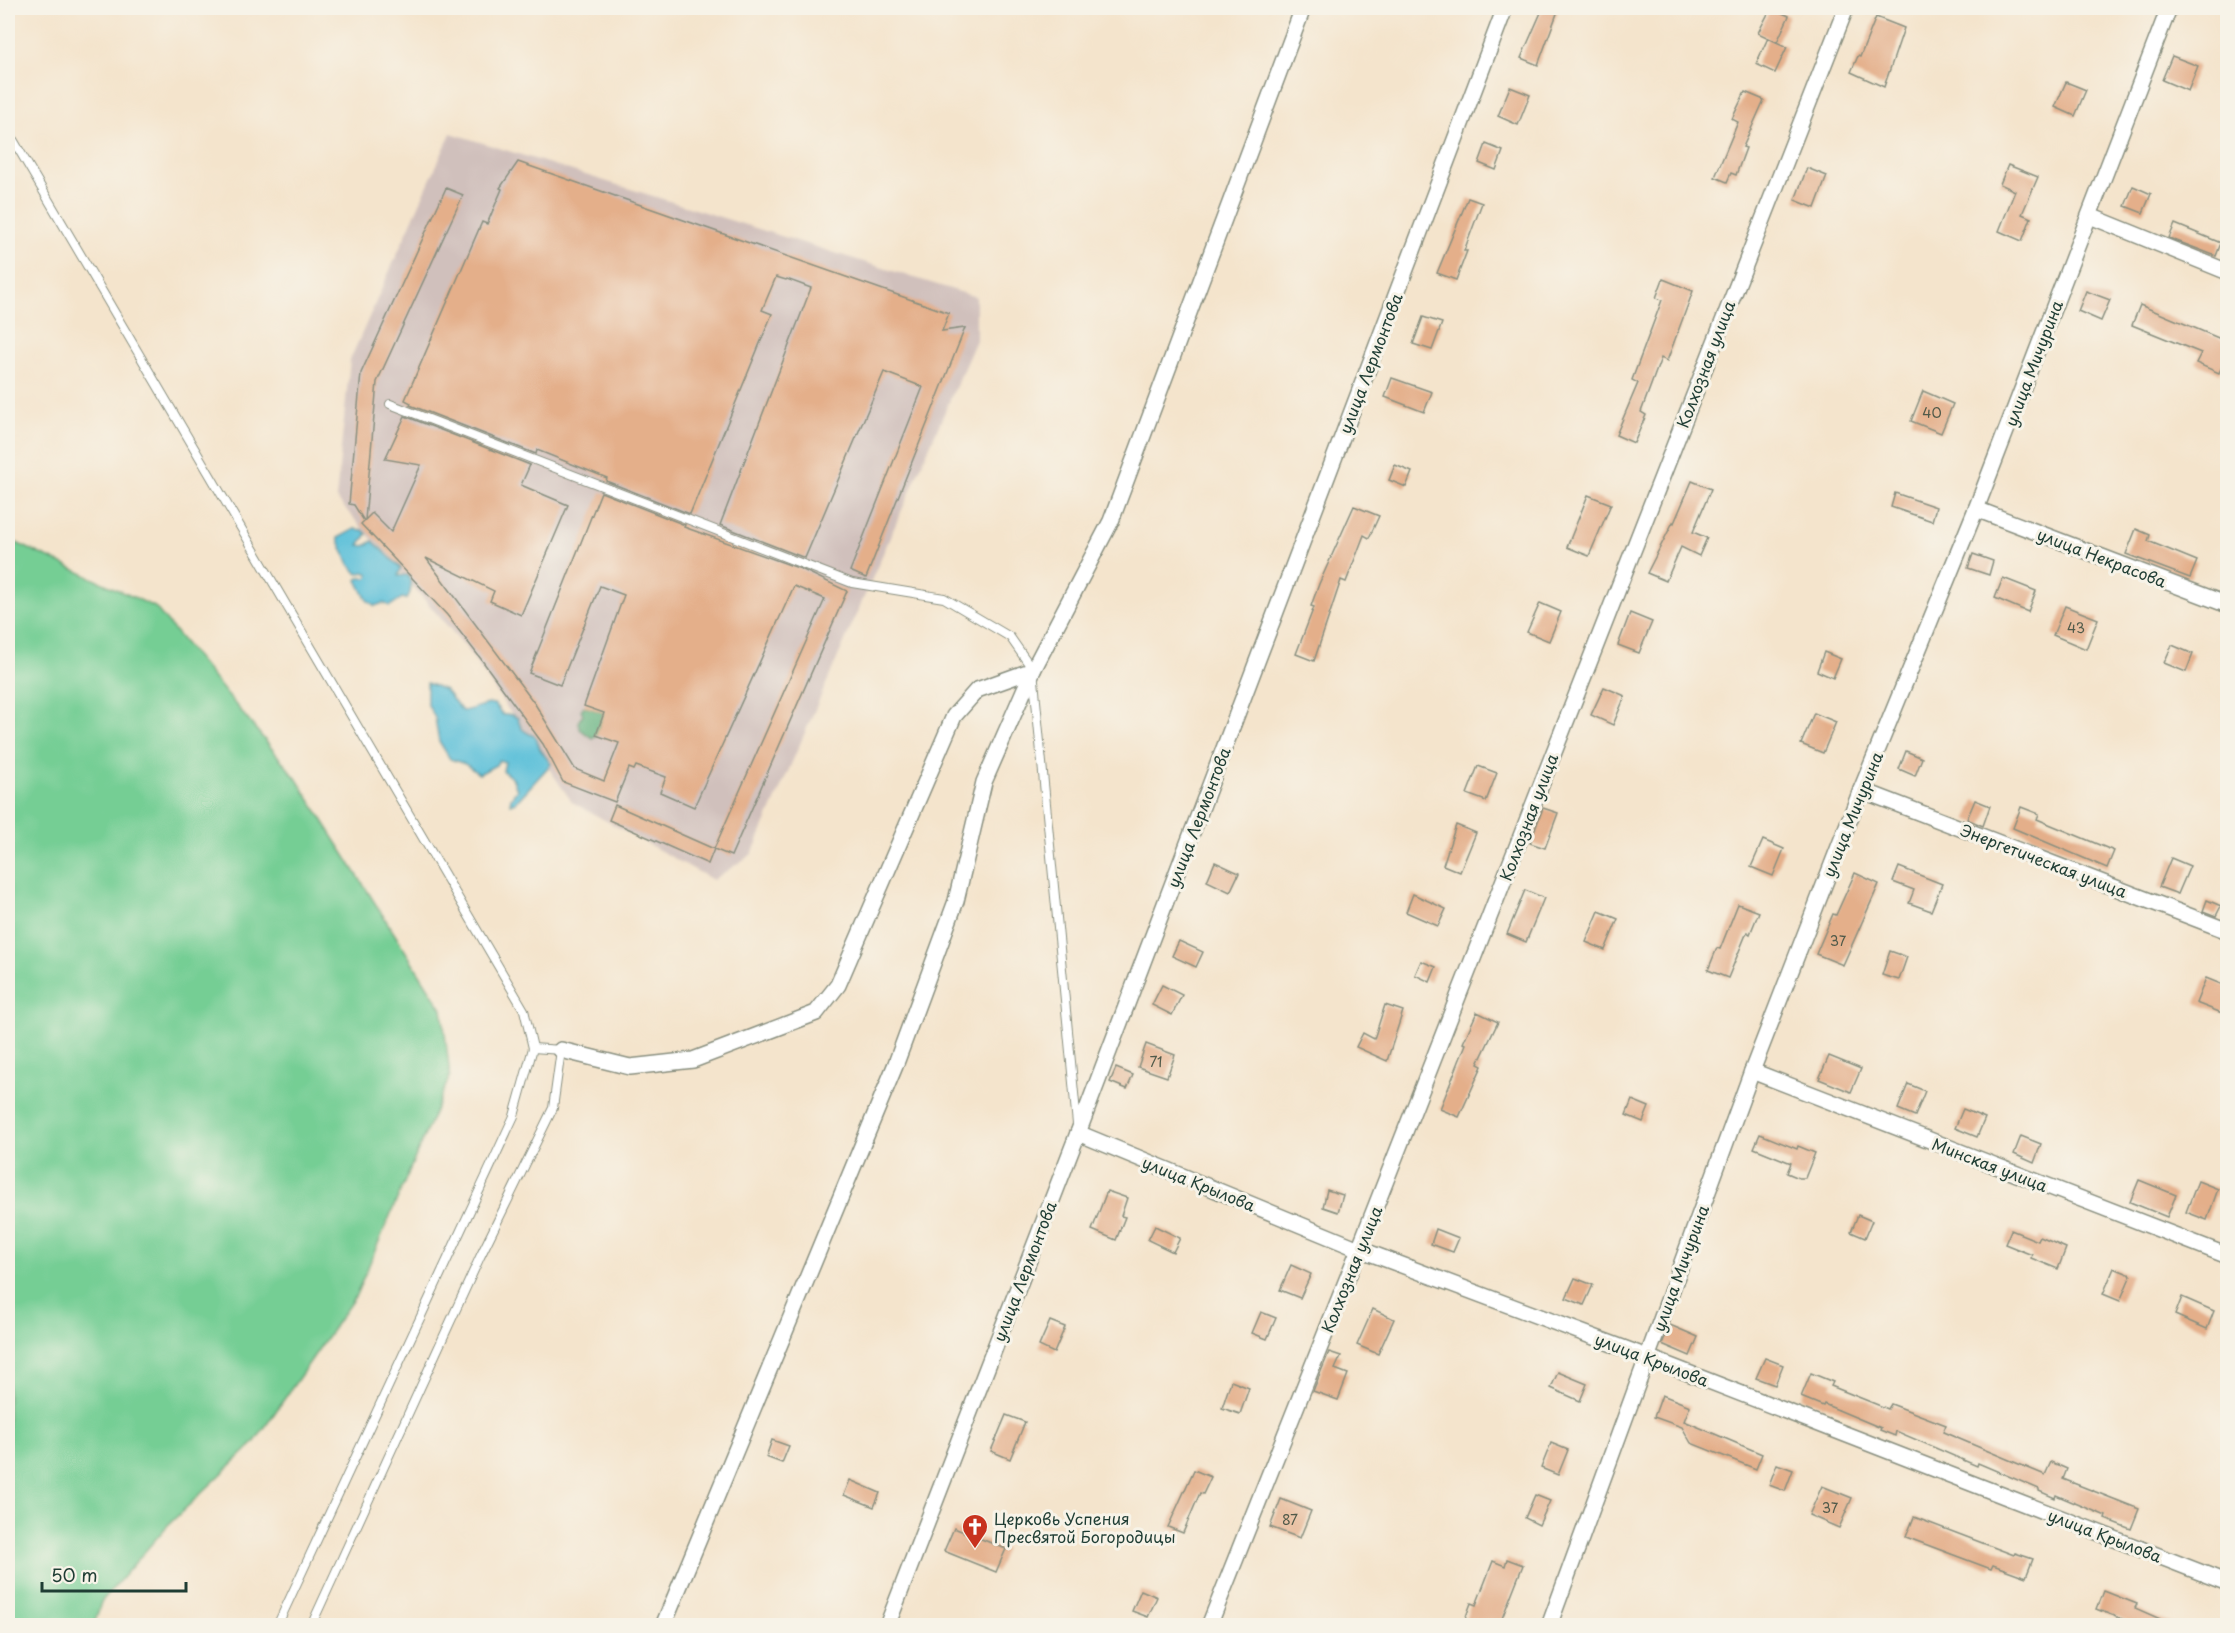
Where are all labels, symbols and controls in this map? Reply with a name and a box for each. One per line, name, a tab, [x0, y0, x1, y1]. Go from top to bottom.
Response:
street label: улица Лермонтова	[1332, 289, 1408, 437]
street label: улица Мичурина	[1998, 296, 2068, 430]
street label: Колхозная улица	[1670, 297, 1740, 431]
house number: 40	[1922, 402, 1942, 423]
street label: улица Некрасова	[2034, 521, 2170, 593]
house number: 43	[2067, 617, 2085, 638]
street label: улица Лермонтова	[1160, 743, 1236, 891]
street label: улица Мичурина	[1816, 748, 1888, 880]
street label: Колхозная улица	[1493, 750, 1563, 884]
street label: Энергетическая улица	[1957, 817, 2131, 903]
house number: 37	[1830, 930, 1847, 951]
house number: 71	[1149, 1051, 1163, 1072]
street label: Минская улица	[1929, 1131, 2051, 1197]
street label: улица Крылова	[1139, 1149, 1259, 1217]
street label: улица Лермонтова	[986, 1197, 1062, 1345]
street label: улица Мичурина	[1646, 1201, 1714, 1335]
street label: Колхозная улица	[1315, 1202, 1387, 1336]
street label: улица Крылова	[1592, 1326, 1712, 1392]
house number: 37	[1822, 1497, 1839, 1518]
street label: улица Крылова	[2045, 1502, 2165, 1568]
place label: Церковь Успения Пресвятой Богородицы	[994, 1506, 1175, 1548]
house number: 87	[1282, 1509, 1298, 1530]
church icon: Церковь Успения Пресвятой Богородицы	[960, 1512, 990, 1550]
scale bar	[42, 1555, 186, 1593]
text: 50 m	[51, 1561, 98, 1588]

